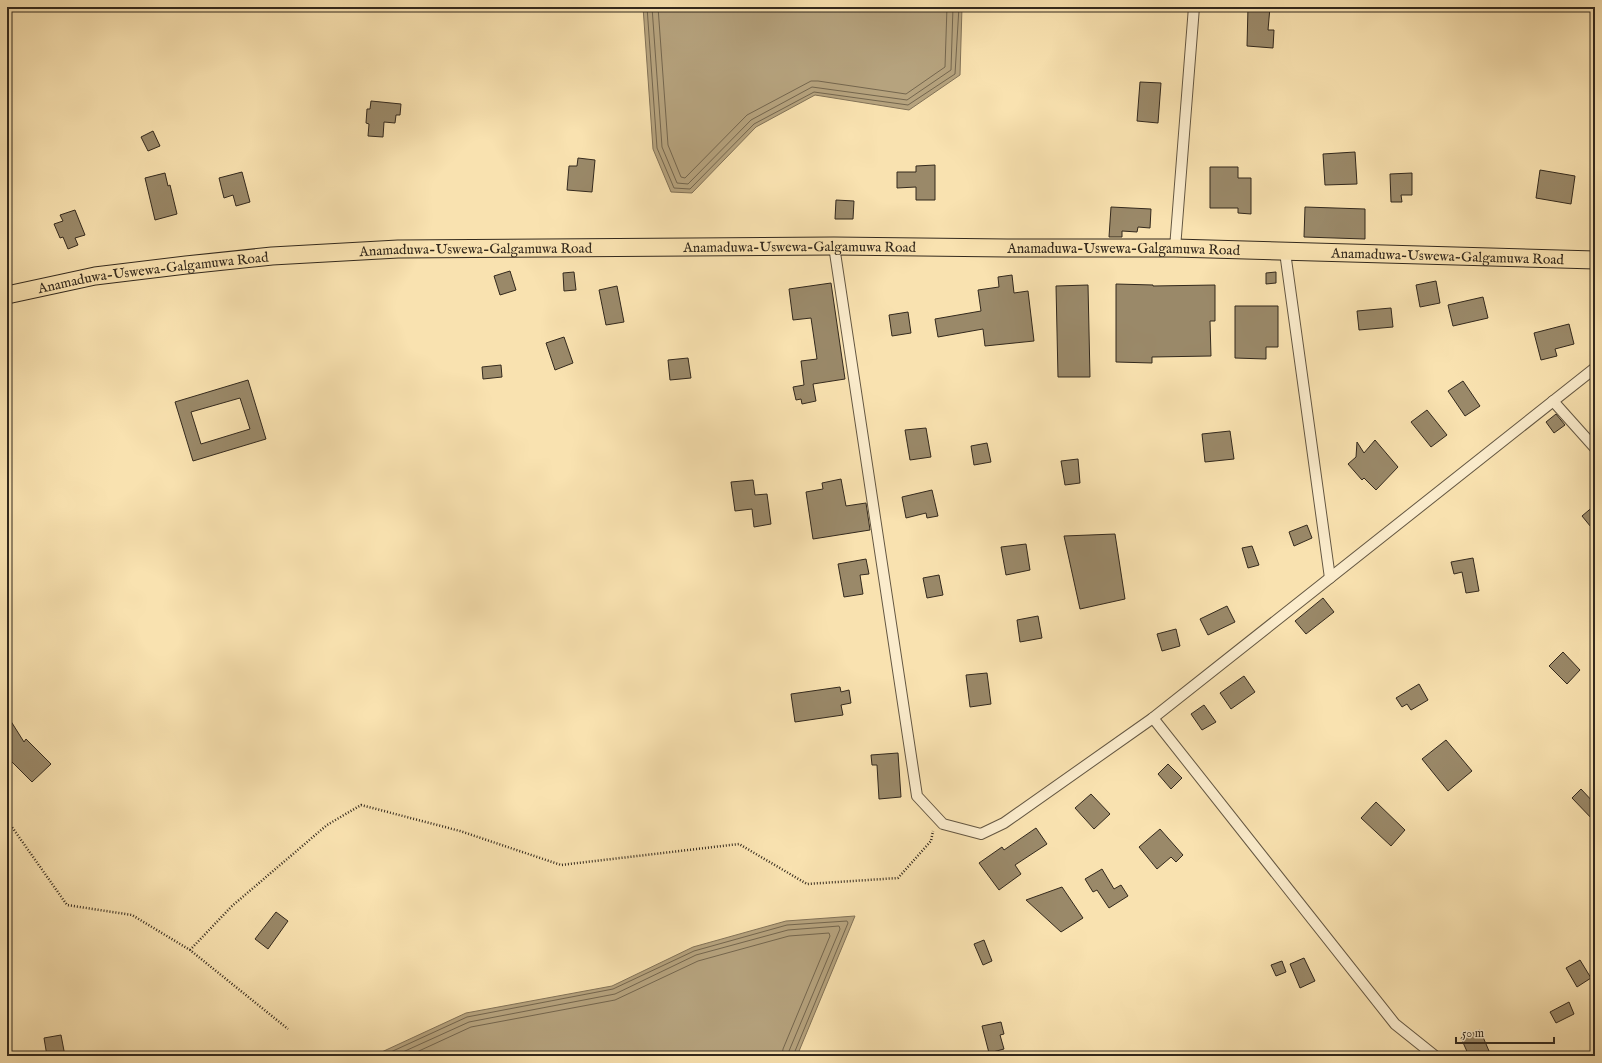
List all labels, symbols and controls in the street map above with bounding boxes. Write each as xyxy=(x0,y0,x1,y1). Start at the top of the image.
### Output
street label: Anamaduwa-Uswewa-Galgamuwa Road xyxy=(682,238,917,257)
street label: Anamaduwa-Uswewa-Galgamuwa Road xyxy=(358,240,593,261)
street label: Anamaduwa-Uswewa-Galgamuwa Road xyxy=(1006,240,1241,260)
street label: Anamaduwa-Uswewa-Galgamuwa Road xyxy=(1330,244,1565,269)
street label: Anamaduwa-Uswewa-Galgamuwa Road xyxy=(35,248,270,298)
scale bar xyxy=(1456,1019,1554,1045)
text: 50 m xyxy=(1462,1026,1484,1041)

